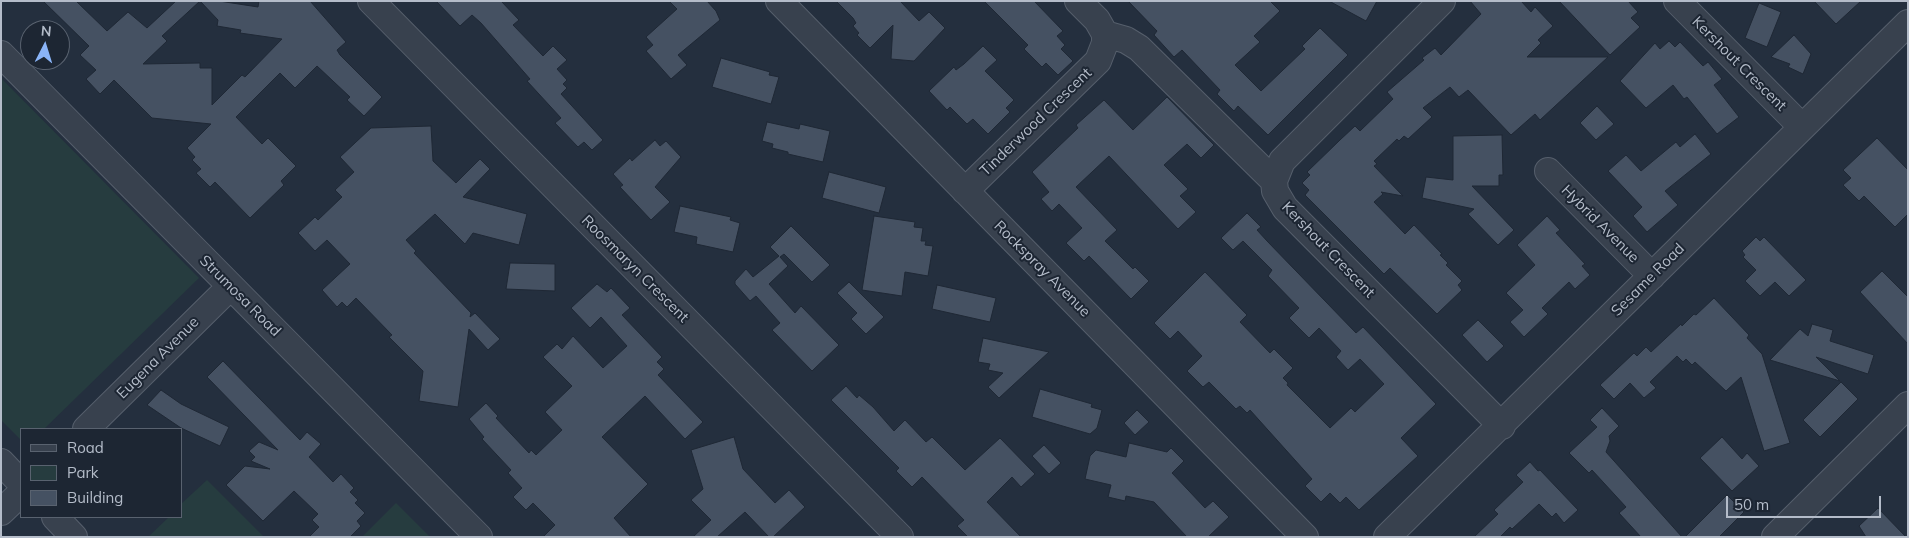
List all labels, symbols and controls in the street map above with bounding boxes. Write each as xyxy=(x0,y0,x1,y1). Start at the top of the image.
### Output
street label: Kershout Crescent xyxy=(1688,13,1790,115)
north arrow xyxy=(20,20,70,70)
text: N xyxy=(40,22,52,40)
street label: Tinderwood Crescent xyxy=(976,64,1096,180)
street label: Hybrid Avenue xyxy=(1557,181,1643,267)
street label: Kershout Crescent xyxy=(1278,198,1378,302)
street label: Roosmaryn Crescent xyxy=(578,212,692,326)
street label: Rockspray Avenue xyxy=(990,217,1094,321)
street label: Sesame Road xyxy=(1608,240,1688,320)
street label: Strumosa Road xyxy=(196,252,284,340)
street label: Eugena Avenue xyxy=(113,313,203,403)
legend xyxy=(20,428,182,518)
text: Road xyxy=(67,438,104,457)
text: Park xyxy=(67,463,99,482)
scale bar xyxy=(1729,486,1884,518)
text: Building xyxy=(67,488,123,507)
text: 50 m xyxy=(1734,495,1769,514)

